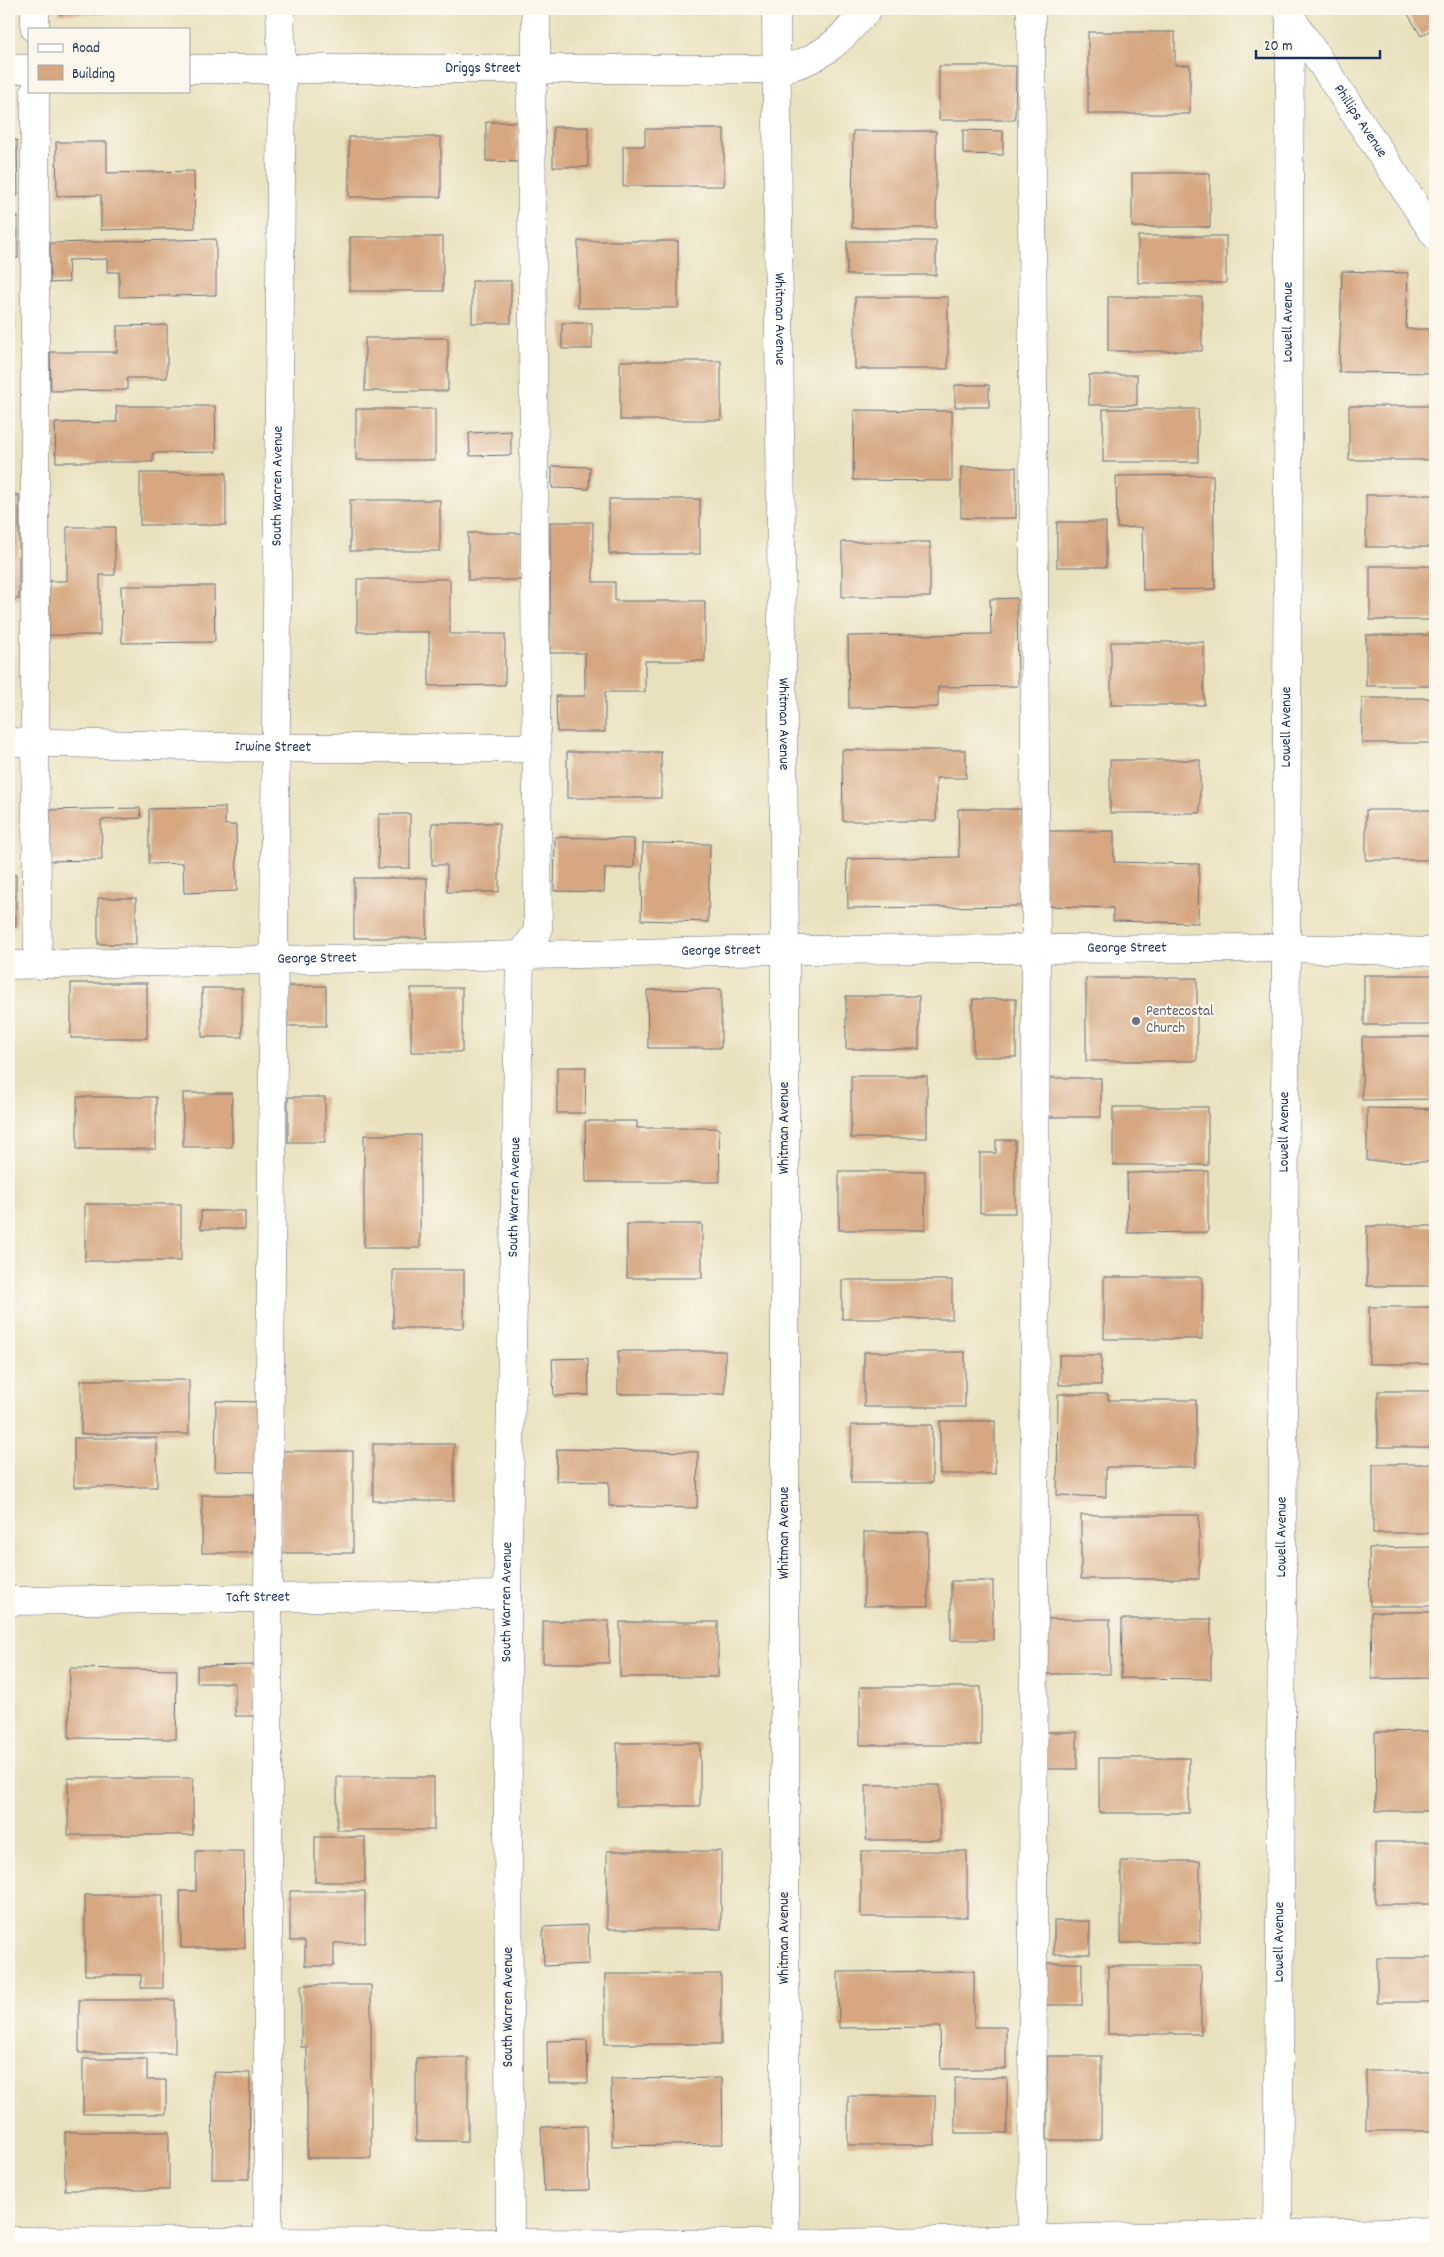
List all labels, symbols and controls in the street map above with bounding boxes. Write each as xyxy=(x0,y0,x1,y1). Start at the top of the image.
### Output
legend xyxy=(28,28,190,92)
scale bar xyxy=(1256,28,1380,60)
text: 20 m xyxy=(1264,36,1292,58)
text: Road xyxy=(72,38,100,60)
street label: Driggs Street xyxy=(445,58,521,80)
text: Building xyxy=(72,64,115,86)
street label: Phillips Avenue xyxy=(1327,80,1392,163)
street label: Whitman Avenue xyxy=(768,273,790,366)
street label: Lowell Avenue xyxy=(1278,281,1300,362)
street label: South Warren Avenue xyxy=(267,425,290,546)
street label: Whitman Avenue xyxy=(771,678,794,771)
street label: Lowell Avenue xyxy=(1276,686,1298,767)
street label: Irwine Street xyxy=(235,736,311,759)
street label: George Street xyxy=(1087,937,1167,960)
street label: George Street xyxy=(681,939,761,963)
street label: George Street xyxy=(277,947,357,971)
place label: Pentecostal Church xyxy=(1146,1001,1214,1040)
marker: Pentecostal Church xyxy=(1130,1015,1142,1027)
street label: Whitman Avenue xyxy=(774,1081,796,1174)
street label: Lowell Avenue xyxy=(1274,1091,1296,1172)
street label: South Warren Avenue xyxy=(503,1136,527,1258)
street label: Whitman Avenue xyxy=(774,1486,796,1579)
street label: Lowell Avenue xyxy=(1271,1496,1294,1577)
street label: South Warren Avenue xyxy=(496,1541,519,1662)
street label: Taft Street xyxy=(226,1587,290,1609)
street label: Whitman Avenue xyxy=(774,1891,796,1984)
street label: Lowell Avenue xyxy=(1269,1901,1291,1982)
street label: South Warren Avenue xyxy=(498,1946,520,2067)

